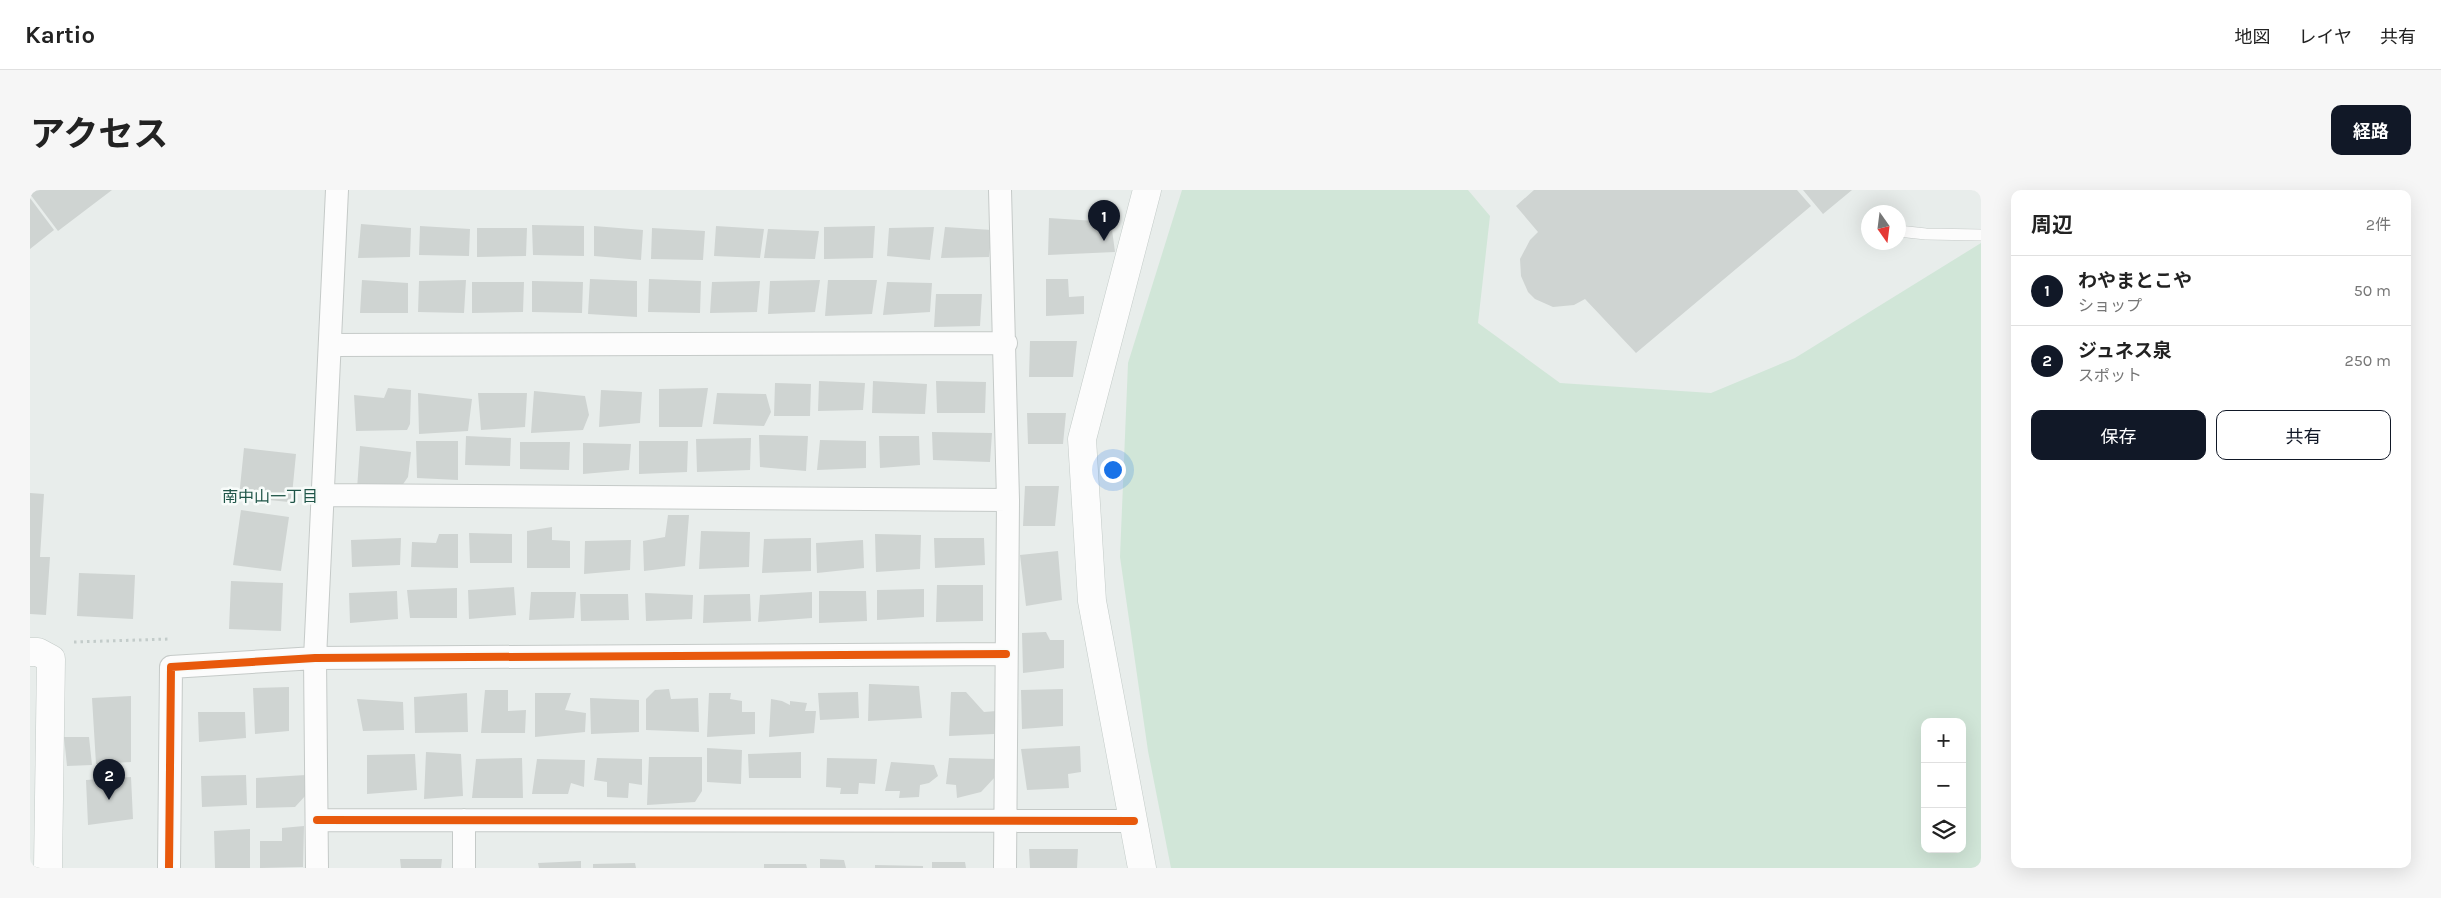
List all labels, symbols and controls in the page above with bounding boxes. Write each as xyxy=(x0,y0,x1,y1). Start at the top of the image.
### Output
text: Kartio xyxy=(25,21,95,49)
text: 地図 xyxy=(2235,26,2271,48)
text: レイヤ xyxy=(2299,26,2352,48)
text: 共有 xyxy=(2380,26,2416,48)
button: 経路 xyxy=(2331,105,2411,155)
text: アクセス xyxy=(30,114,168,155)
pin: 1 xyxy=(1088,200,1120,241)
north arrow xyxy=(1861,205,1906,250)
text: 周辺 xyxy=(2031,213,2073,237)
text: 2件 xyxy=(2366,215,2391,234)
text: わやまとこや xyxy=(2078,270,2192,292)
text: 1 xyxy=(2044,281,2050,300)
text: 50 m xyxy=(2354,281,2391,300)
text: ショップ xyxy=(2078,296,2142,315)
text: ジュネス泉 xyxy=(2078,340,2172,362)
text: 2 xyxy=(2042,351,2052,370)
text: 250 m xyxy=(2344,351,2391,370)
text: スポット xyxy=(2078,366,2142,385)
button: 保存 xyxy=(2031,410,2206,460)
button: 共有 xyxy=(2216,410,2391,460)
your location xyxy=(1100,457,1126,483)
district label: 南中山一丁目 xyxy=(222,487,318,506)
map controls xyxy=(1921,718,1966,853)
button: + xyxy=(1921,718,1966,763)
pin: 2 xyxy=(93,759,125,800)
button: − xyxy=(1921,763,1966,808)
button: layers xyxy=(1921,808,1966,853)

